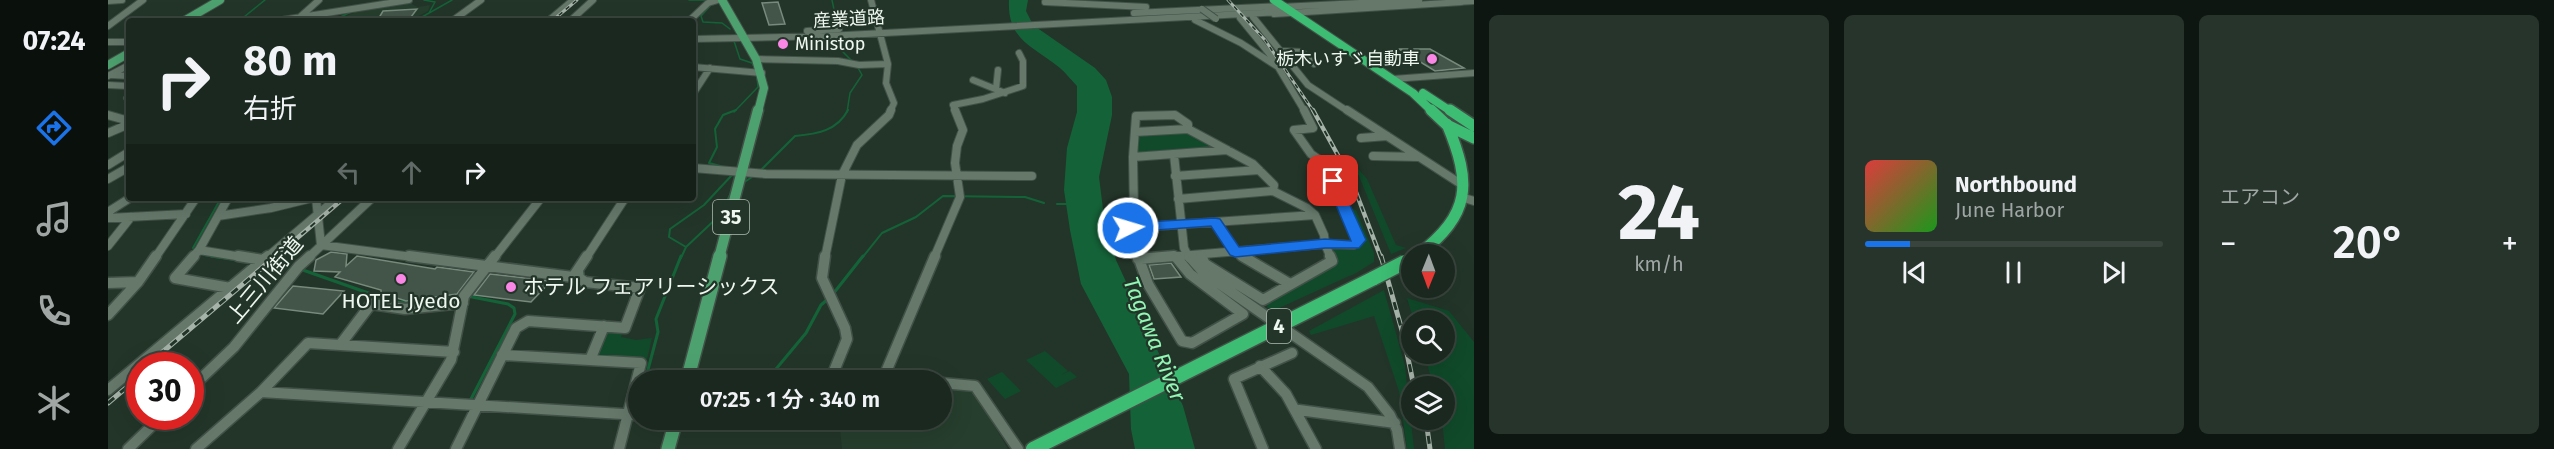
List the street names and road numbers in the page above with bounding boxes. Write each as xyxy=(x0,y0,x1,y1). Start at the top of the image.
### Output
street label: 産業道路 xyxy=(812,6,886,32)
road number: 35 xyxy=(713,200,749,234)
street label: 上三川街道 xyxy=(221,231,309,329)
road number: 4 xyxy=(1267,309,1291,343)

